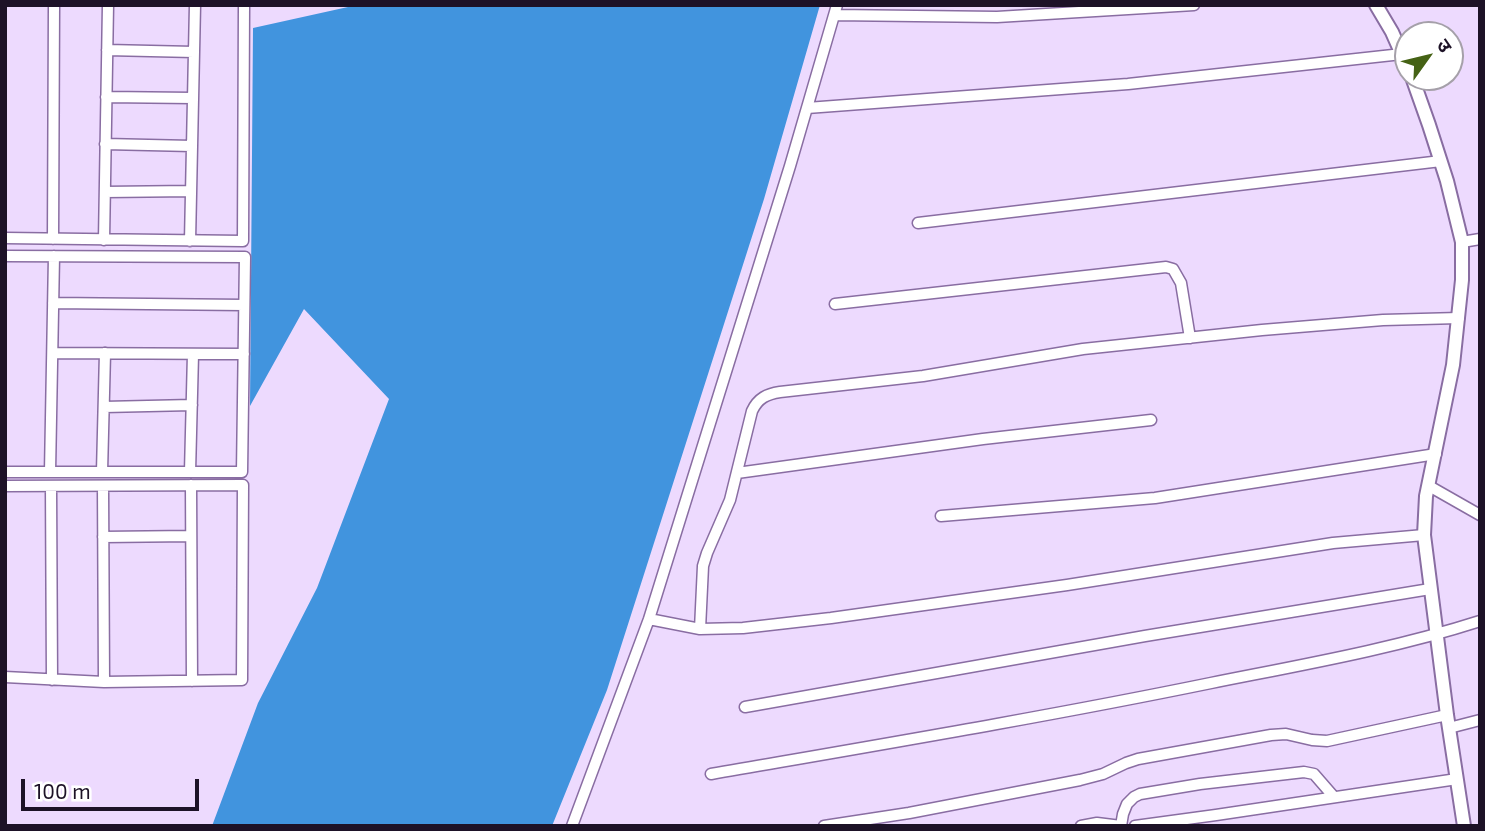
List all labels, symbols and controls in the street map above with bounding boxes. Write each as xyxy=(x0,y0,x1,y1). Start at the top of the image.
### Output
north arrow xyxy=(1394,21,1464,91)
text: उ xyxy=(1433,34,1458,56)
scale bar xyxy=(24,764,203,808)
text: 100 m xyxy=(34,778,91,803)

